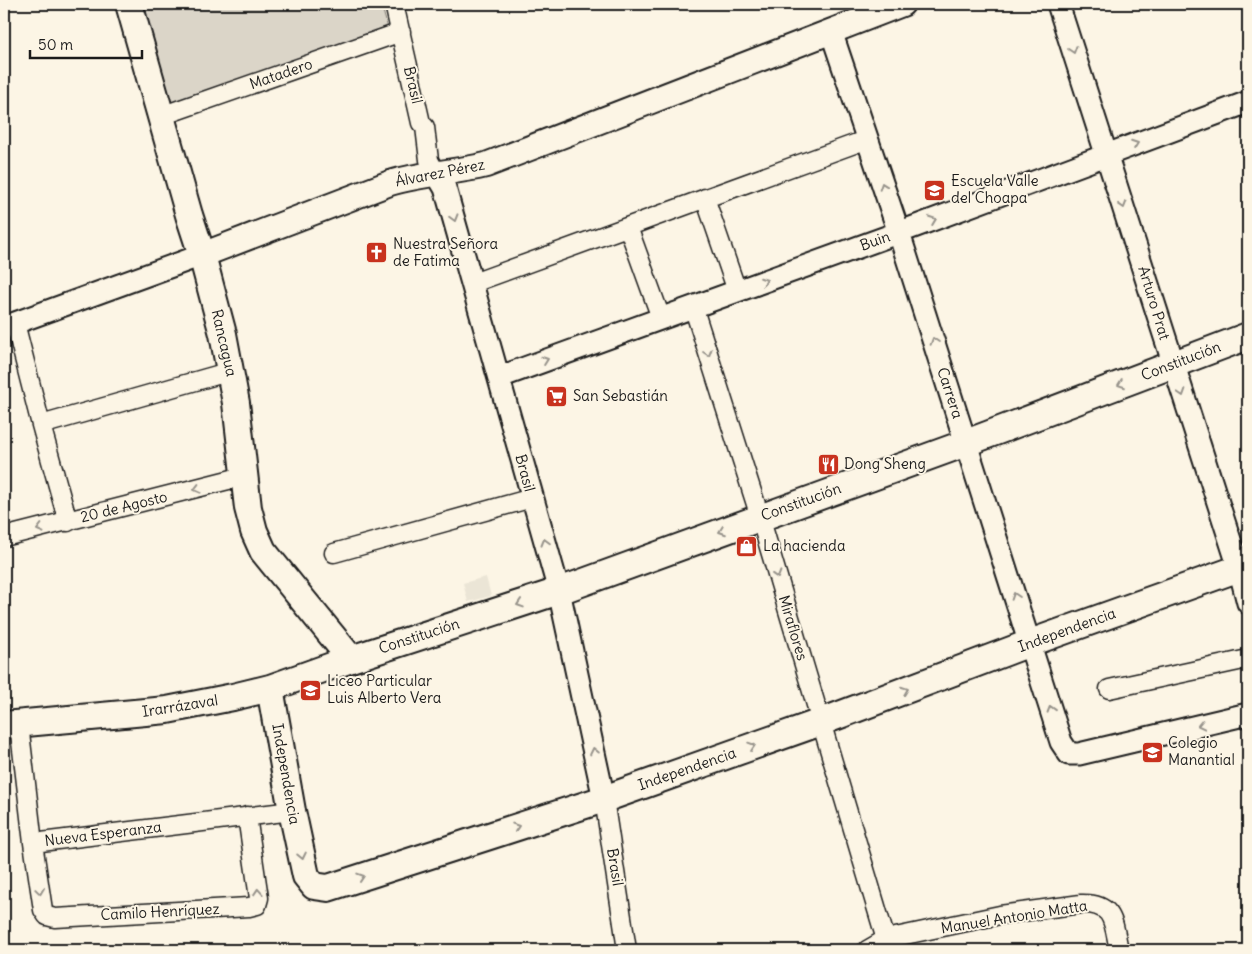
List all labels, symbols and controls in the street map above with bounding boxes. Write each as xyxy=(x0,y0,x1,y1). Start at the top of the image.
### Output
scale bar xyxy=(30,28,142,60)
text: 50 m xyxy=(38,35,73,54)
one-way arrow xyxy=(1067,45,1077,54)
street label: Matadero xyxy=(247,54,315,93)
street label: Brasil xyxy=(400,64,427,105)
one-way arrow xyxy=(1130,140,1138,150)
street label: Álvarez Pérez xyxy=(394,155,486,190)
place label: Escuela Valle del Choapa xyxy=(951,171,1039,207)
school or university icon: Escuela Valle del Choapa xyxy=(923,178,947,202)
one-way arrow xyxy=(879,183,889,191)
one-way arrow xyxy=(1117,200,1127,208)
one-way arrow xyxy=(448,213,458,222)
one-way arrow xyxy=(928,216,937,226)
street label: Buin xyxy=(857,226,893,255)
place label: Nuestra Señora de Fatima xyxy=(393,234,498,270)
church icon: Nuestra Señora de Fatima xyxy=(365,241,389,265)
street label: Arturo Prat xyxy=(1134,264,1175,342)
one-way arrow xyxy=(759,277,768,287)
street label: Rancagua xyxy=(208,307,242,379)
street label: Constitución xyxy=(1138,337,1224,384)
one-way arrow xyxy=(929,338,939,346)
one-way arrow xyxy=(702,348,712,356)
one-way arrow xyxy=(541,356,549,366)
street label: Carrera xyxy=(933,365,968,421)
one-way arrow xyxy=(1117,378,1126,388)
supermarket icon: San Sebastián xyxy=(545,384,569,408)
place label: San Sebastián xyxy=(573,386,668,405)
one-way arrow xyxy=(1177,388,1187,397)
street label: Brasil xyxy=(511,452,540,494)
restaurant icon: Dong Sheng xyxy=(816,452,840,476)
place label: Dong Sheng xyxy=(844,454,926,473)
street label: Constitución xyxy=(758,478,844,525)
one-way arrow xyxy=(194,483,202,493)
street label: 20 de Agosto xyxy=(78,487,169,526)
one-way arrow xyxy=(35,523,44,534)
one-way arrow xyxy=(718,525,727,535)
shop icon: La hacienda xyxy=(735,534,759,558)
place label: La hacienda xyxy=(763,536,846,555)
one-way arrow xyxy=(540,538,550,546)
one-way arrow xyxy=(771,570,782,579)
street label: Miraflores xyxy=(775,593,812,663)
one-way arrow xyxy=(1011,593,1021,601)
one-way arrow xyxy=(516,598,524,608)
street label: Independencia xyxy=(1015,603,1119,656)
street label: Constitución xyxy=(376,613,462,658)
place label: Liceo Particular Luis Alberto Vera xyxy=(327,671,442,707)
school or university icon: Liceo Particular Luis Alberto Vera xyxy=(299,678,323,702)
one-way arrow xyxy=(900,686,908,696)
street label: Irarrázaval xyxy=(141,690,219,721)
one-way arrow xyxy=(1046,706,1056,714)
one-way arrow xyxy=(1196,719,1205,730)
street label: Independencia xyxy=(268,722,305,826)
place label: Colegio Manantial xyxy=(1168,733,1235,769)
school or university icon: Colegio Manantial xyxy=(1140,740,1164,764)
one-way arrow xyxy=(747,742,756,752)
street label: Independencia xyxy=(635,743,739,794)
one-way arrow xyxy=(589,747,600,755)
street label: Nueva Esperanza xyxy=(43,817,163,850)
one-way arrow xyxy=(511,823,519,833)
street label: Brasil xyxy=(603,847,628,887)
one-way arrow xyxy=(296,851,306,860)
one-way arrow xyxy=(356,873,365,883)
one-way arrow xyxy=(252,887,263,895)
one-way arrow xyxy=(34,888,45,896)
street label: Manuel Antonio Matta xyxy=(939,895,1089,937)
street label: Camilo Henríquez xyxy=(100,899,220,924)

